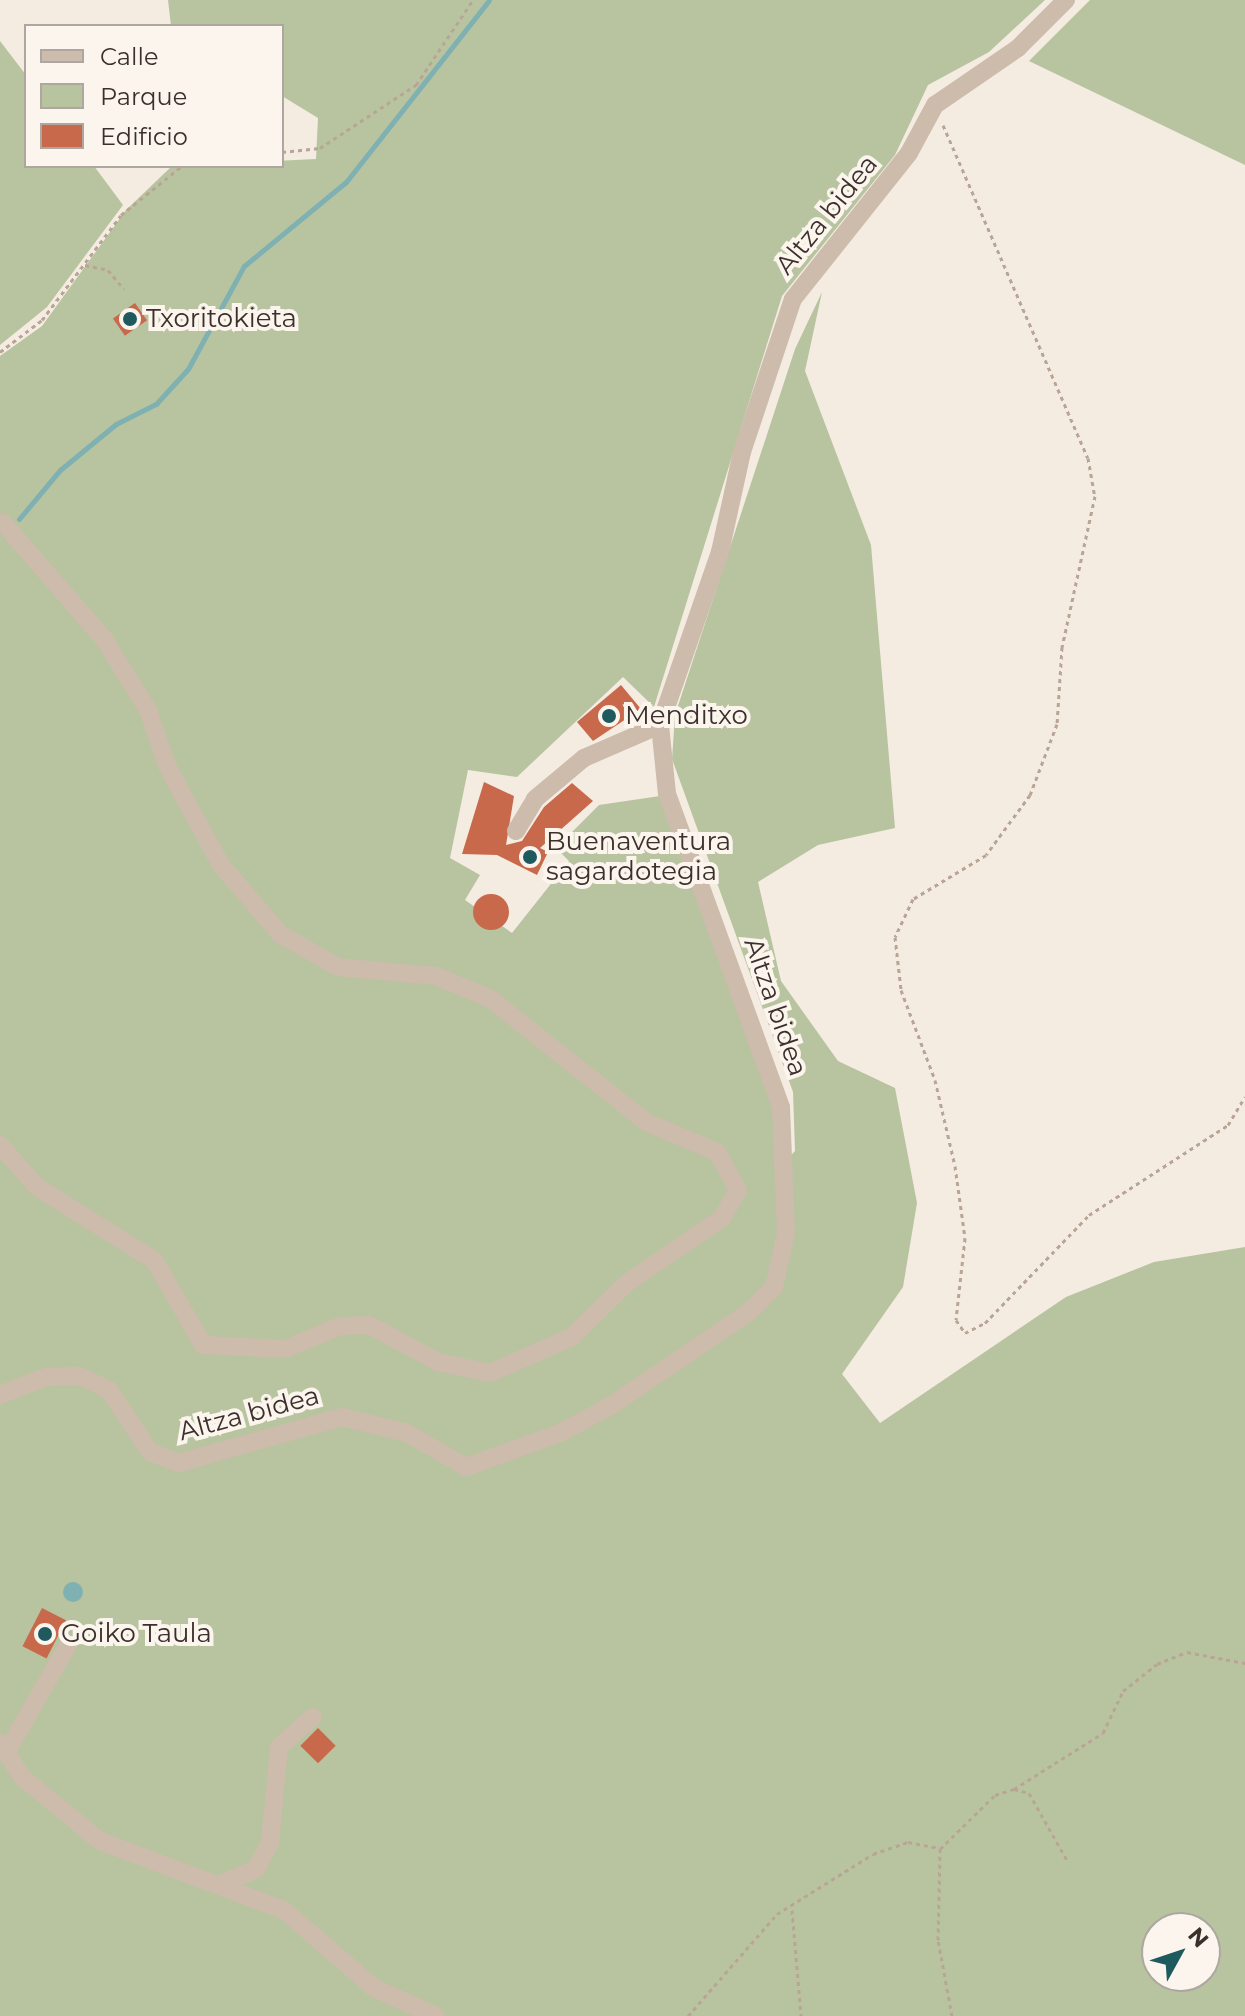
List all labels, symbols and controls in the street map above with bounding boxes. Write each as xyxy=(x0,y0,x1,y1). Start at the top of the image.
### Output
legend xyxy=(24,24,284,168)
text: Calle xyxy=(100,42,158,71)
text: Parque xyxy=(100,82,187,111)
text: Edificio xyxy=(100,122,188,151)
street label: Altza bidea xyxy=(769,149,885,281)
place label: Txoritokieta xyxy=(146,303,297,335)
marker: Txoritokieta xyxy=(121,310,139,328)
place label: Menditxo xyxy=(625,700,748,732)
marker: Menditxo xyxy=(600,707,618,725)
place label: Buenaventura sagardotegia xyxy=(546,826,731,888)
marker: Buenaventura sagardotegia xyxy=(521,848,539,866)
street label: Altza bidea xyxy=(737,934,813,1080)
street label: Altza bidea xyxy=(175,1380,323,1448)
place label: Goiko Taula xyxy=(61,1618,212,1650)
marker: Goiko Taula xyxy=(36,1625,54,1643)
north arrow xyxy=(1141,1912,1221,1992)
text: N xyxy=(1182,1922,1214,1953)

